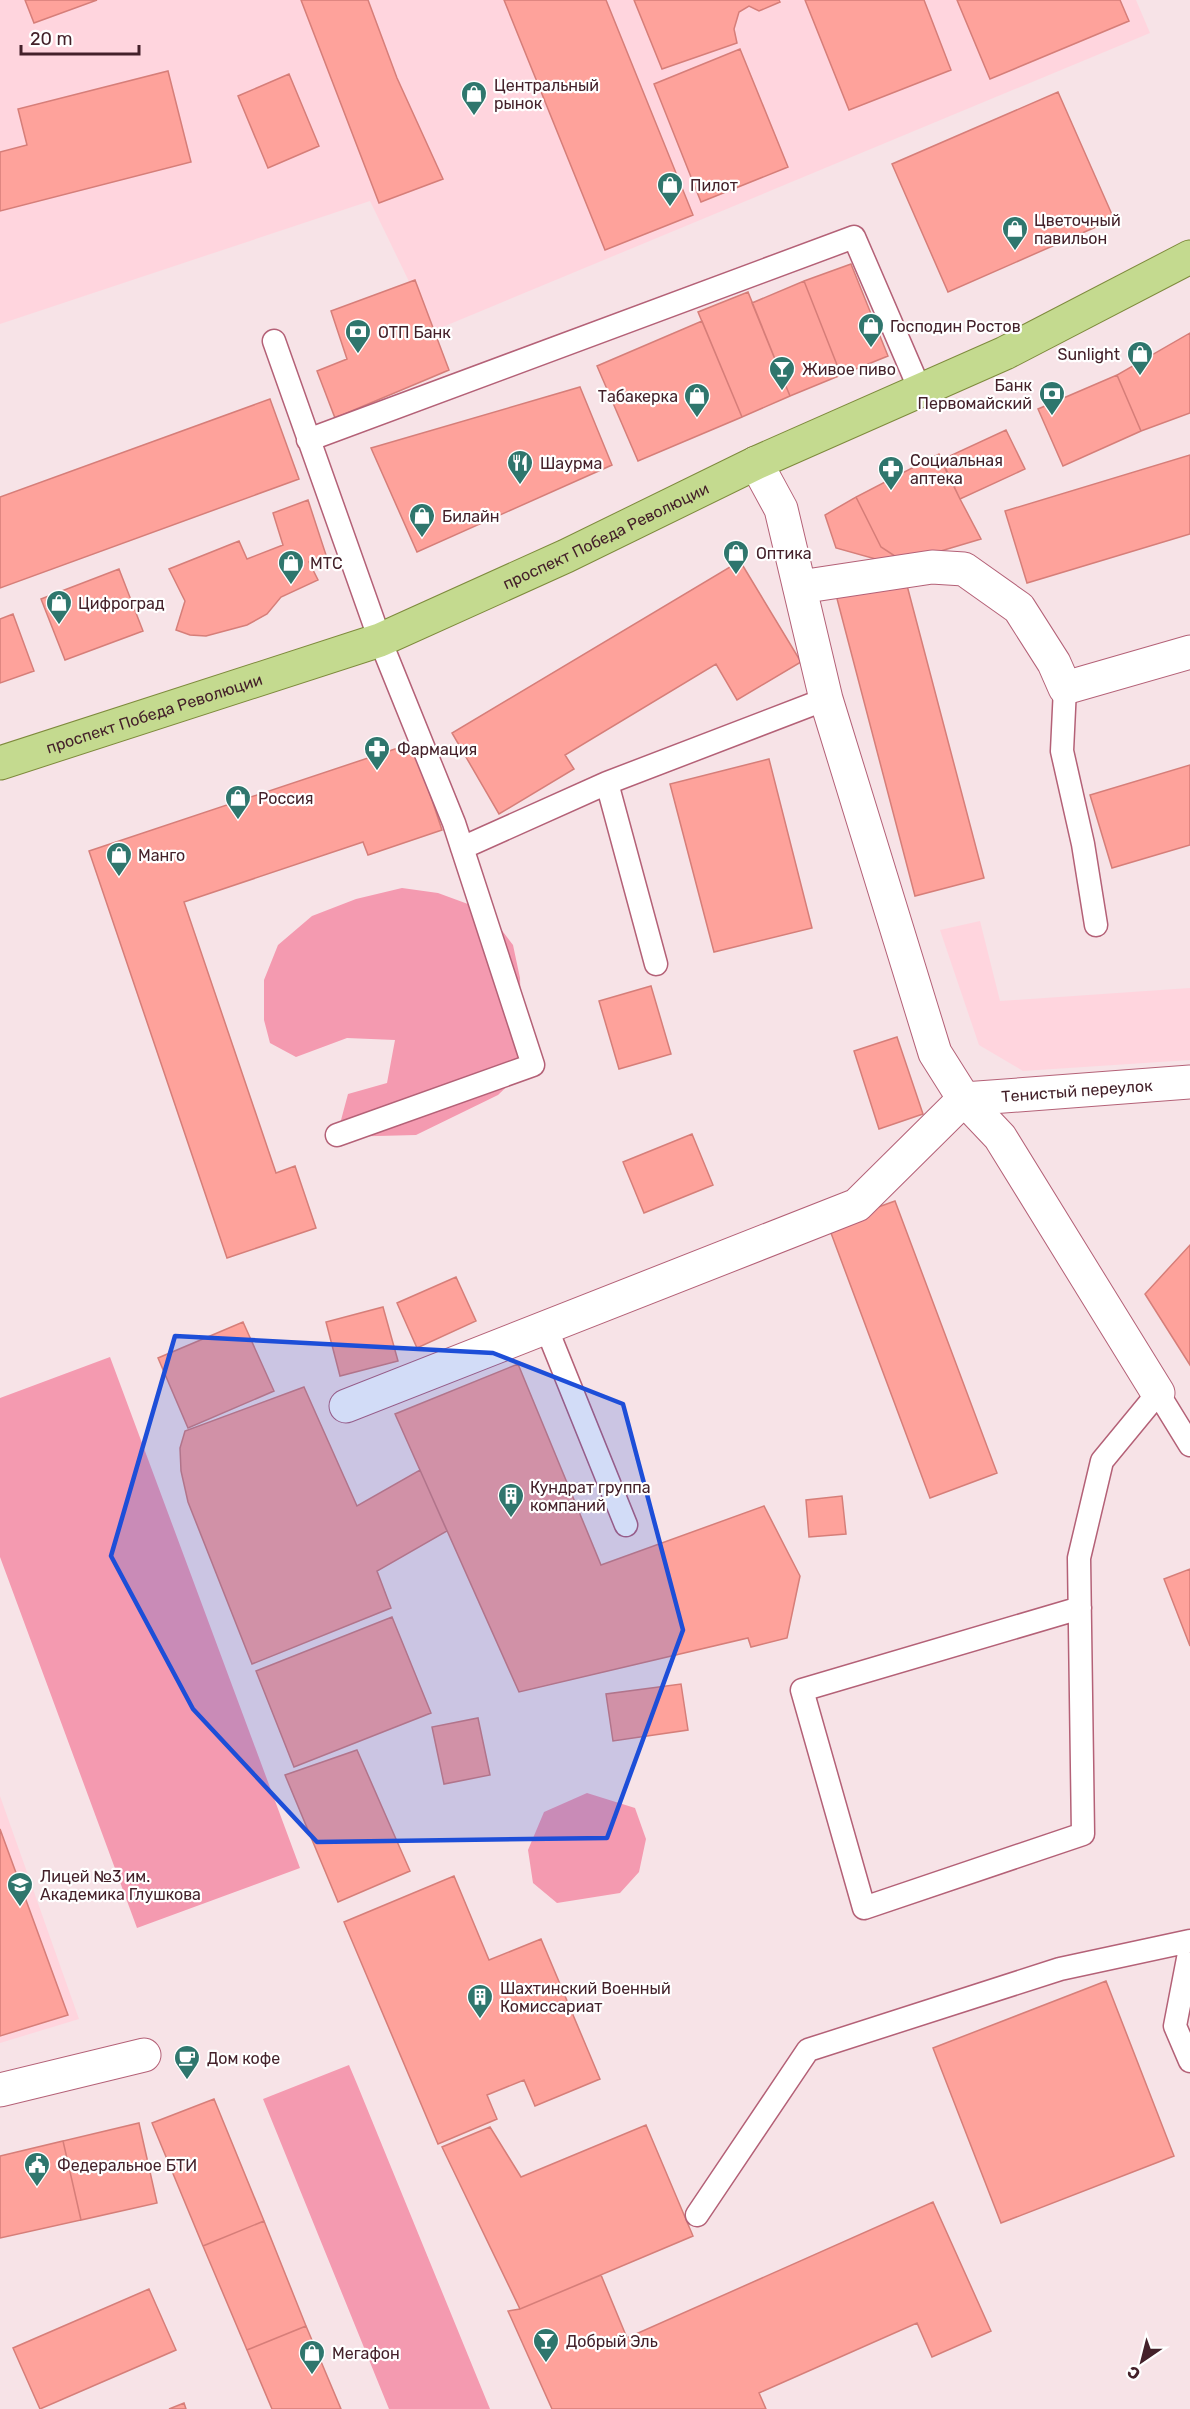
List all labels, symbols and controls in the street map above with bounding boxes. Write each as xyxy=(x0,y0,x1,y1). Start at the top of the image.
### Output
scale bar xyxy=(21,18,140,56)
text: 20 m xyxy=(30,28,72,50)
place label: Центральный рынок xyxy=(494,76,599,113)
shop icon: Центральный рынок xyxy=(459,79,489,117)
shop icon: Пилот xyxy=(655,170,685,208)
place label: Пилот xyxy=(690,176,738,195)
place label: Цветочный павильон xyxy=(1034,211,1121,248)
shop icon: Цветочный павильон xyxy=(1000,214,1030,252)
shop icon: Господин Ростов xyxy=(856,311,886,349)
bank icon: ОТП Банк xyxy=(343,317,373,355)
place label: Господин Ростов xyxy=(890,317,1021,336)
place label: ОТП Банк xyxy=(378,323,451,342)
shop icon: Sunlight xyxy=(1125,339,1155,377)
place label: Sunlight xyxy=(1058,345,1120,364)
bar icon: Живое пиво xyxy=(767,354,797,392)
place label: Живое пиво xyxy=(802,360,896,379)
place label: Банк Первомайский xyxy=(918,376,1032,413)
bank icon: Банк Первомайский xyxy=(1037,379,1067,417)
shop icon: Табакерка xyxy=(682,381,712,419)
place label: Табакерка xyxy=(598,387,678,406)
restaurant icon: Шаурма xyxy=(505,448,535,486)
place label: Социальная аптека xyxy=(910,451,1003,488)
place label: Шаурма xyxy=(540,454,602,473)
pharmacy icon: Социальная аптека xyxy=(876,454,906,492)
street label: проспект Победа Революции xyxy=(500,478,712,593)
shop icon: Билайн xyxy=(407,501,437,539)
place label: Билайн xyxy=(442,507,500,526)
shop icon: Оптика xyxy=(721,538,751,576)
place label: Оптика xyxy=(756,544,812,563)
shop icon: МТС xyxy=(276,548,306,586)
place label: МТС xyxy=(310,554,343,573)
shop icon: Цифроград xyxy=(44,588,74,626)
place label: Цифроград xyxy=(78,594,165,613)
street label: проспект Победа Революции xyxy=(44,669,265,757)
pharmacy icon: Фармация xyxy=(362,734,392,772)
place label: Фармация xyxy=(397,740,477,759)
shop icon: Россия xyxy=(223,783,253,821)
place label: Россия xyxy=(258,789,314,808)
shop icon: Манго xyxy=(104,840,134,878)
place label: Манго xyxy=(138,846,185,865)
street label: Тенистый переулок xyxy=(1001,1075,1154,1106)
place label: Кундрат группа компаний xyxy=(530,1478,651,1515)
building icon: Кундрат группа компаний xyxy=(496,1481,526,1519)
place label: Лицей №3 им. Академика Глушкова xyxy=(40,1867,201,1904)
school or university icon: Лицей №3 им. Академика Глушкова xyxy=(5,1870,35,1908)
place label: Шахтинский Военный Комиссариат xyxy=(500,1979,671,2016)
building icon: Шахтинский Военный Комиссариат xyxy=(465,1982,495,2020)
cafe icon: Дом кофе xyxy=(172,2043,202,2081)
place label: Дом кофе xyxy=(207,2049,280,2068)
public building icon: Федеральное БТИ xyxy=(22,2150,52,2188)
place label: Федеральное БТИ xyxy=(57,2156,197,2175)
bar icon: Добрый Эль xyxy=(531,2326,561,2364)
north arrow xyxy=(1112,2331,1172,2391)
place label: Добрый Эль xyxy=(566,2332,658,2351)
shop icon: Мегафон xyxy=(297,2338,327,2376)
place label: Мегафон xyxy=(332,2344,400,2363)
text: С xyxy=(1124,2362,1144,2384)

